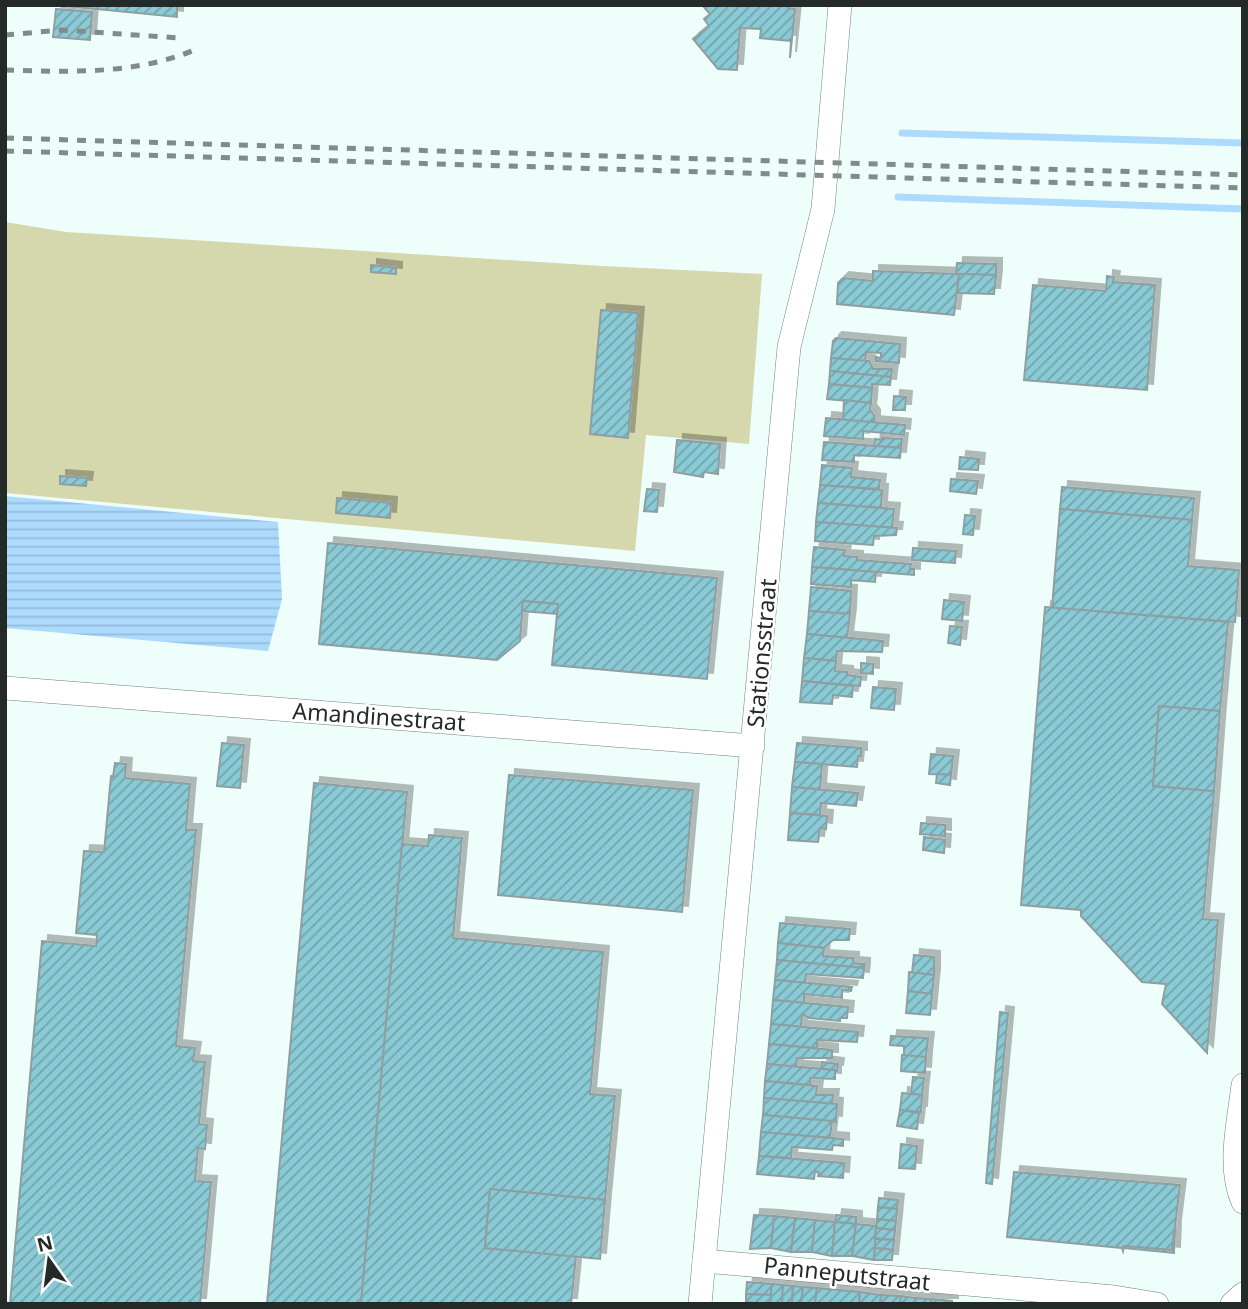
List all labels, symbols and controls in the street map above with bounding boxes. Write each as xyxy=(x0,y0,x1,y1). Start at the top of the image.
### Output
street label: Stationsstraat xyxy=(739,577,783,729)
street label: Amandinestraat xyxy=(292,694,467,738)
north arrow xyxy=(14,1225,84,1295)
text: N xyxy=(34,1229,56,1258)
street label: Panneputstraat xyxy=(762,1248,932,1298)

